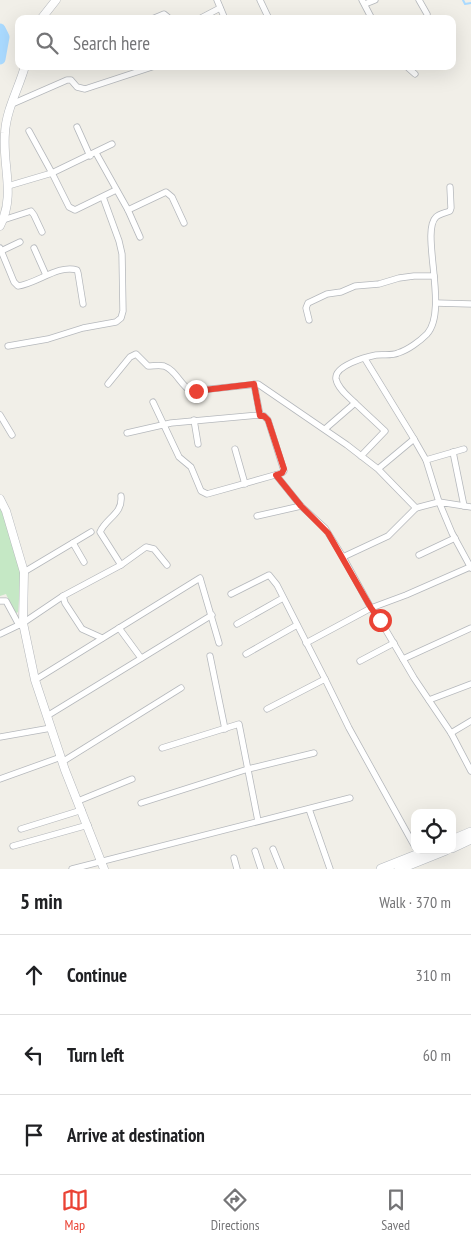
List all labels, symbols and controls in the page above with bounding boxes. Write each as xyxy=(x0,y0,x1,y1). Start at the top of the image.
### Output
search box xyxy=(15,15,456,70)
icon: search xyxy=(33,29,61,57)
text: Search here xyxy=(73,31,150,55)
route end xyxy=(185,380,208,403)
route start xyxy=(369,609,392,632)
map controls xyxy=(411,809,456,854)
button: locate xyxy=(411,809,456,854)
text: 5 min xyxy=(20,888,62,915)
text: Walk · 370 m xyxy=(379,892,451,912)
icon: ahead xyxy=(20,961,48,989)
text: Continue xyxy=(67,963,127,987)
text: 310 m xyxy=(416,965,451,985)
icon: left xyxy=(20,1041,48,1069)
text: Turn left xyxy=(67,1043,124,1067)
text: 60 m xyxy=(423,1045,451,1065)
icon: arrive xyxy=(20,1121,48,1149)
text: Arrive at destination xyxy=(67,1123,205,1147)
tab: Map xyxy=(61,1186,89,1234)
tab: Directions xyxy=(211,1186,259,1234)
tab: Saved xyxy=(381,1186,410,1234)

